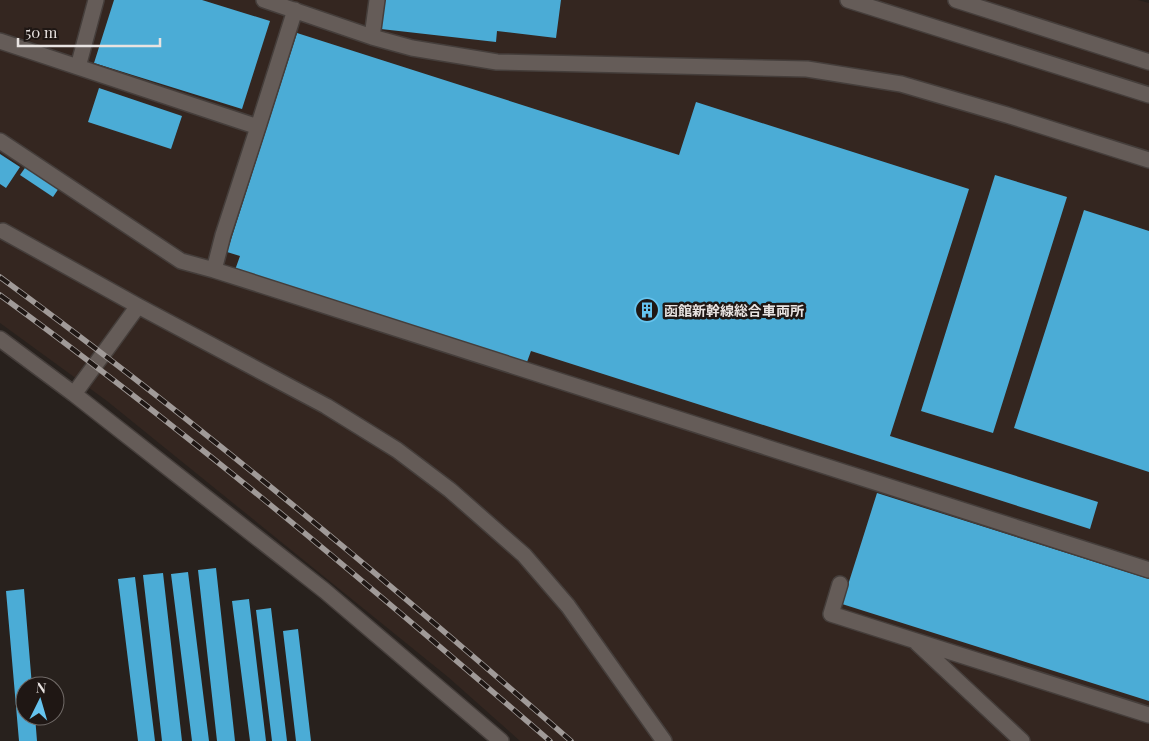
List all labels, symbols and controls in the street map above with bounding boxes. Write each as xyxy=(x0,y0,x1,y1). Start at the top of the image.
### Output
scale bar xyxy=(18,15,160,47)
text: 50 m xyxy=(25,22,58,42)
building icon: 函館新幹線総合車両所 xyxy=(634,297,660,323)
place label: 函館新幹線総合車両所 xyxy=(664,301,804,320)
north arrow xyxy=(15,676,65,726)
text: N xyxy=(35,678,47,697)

